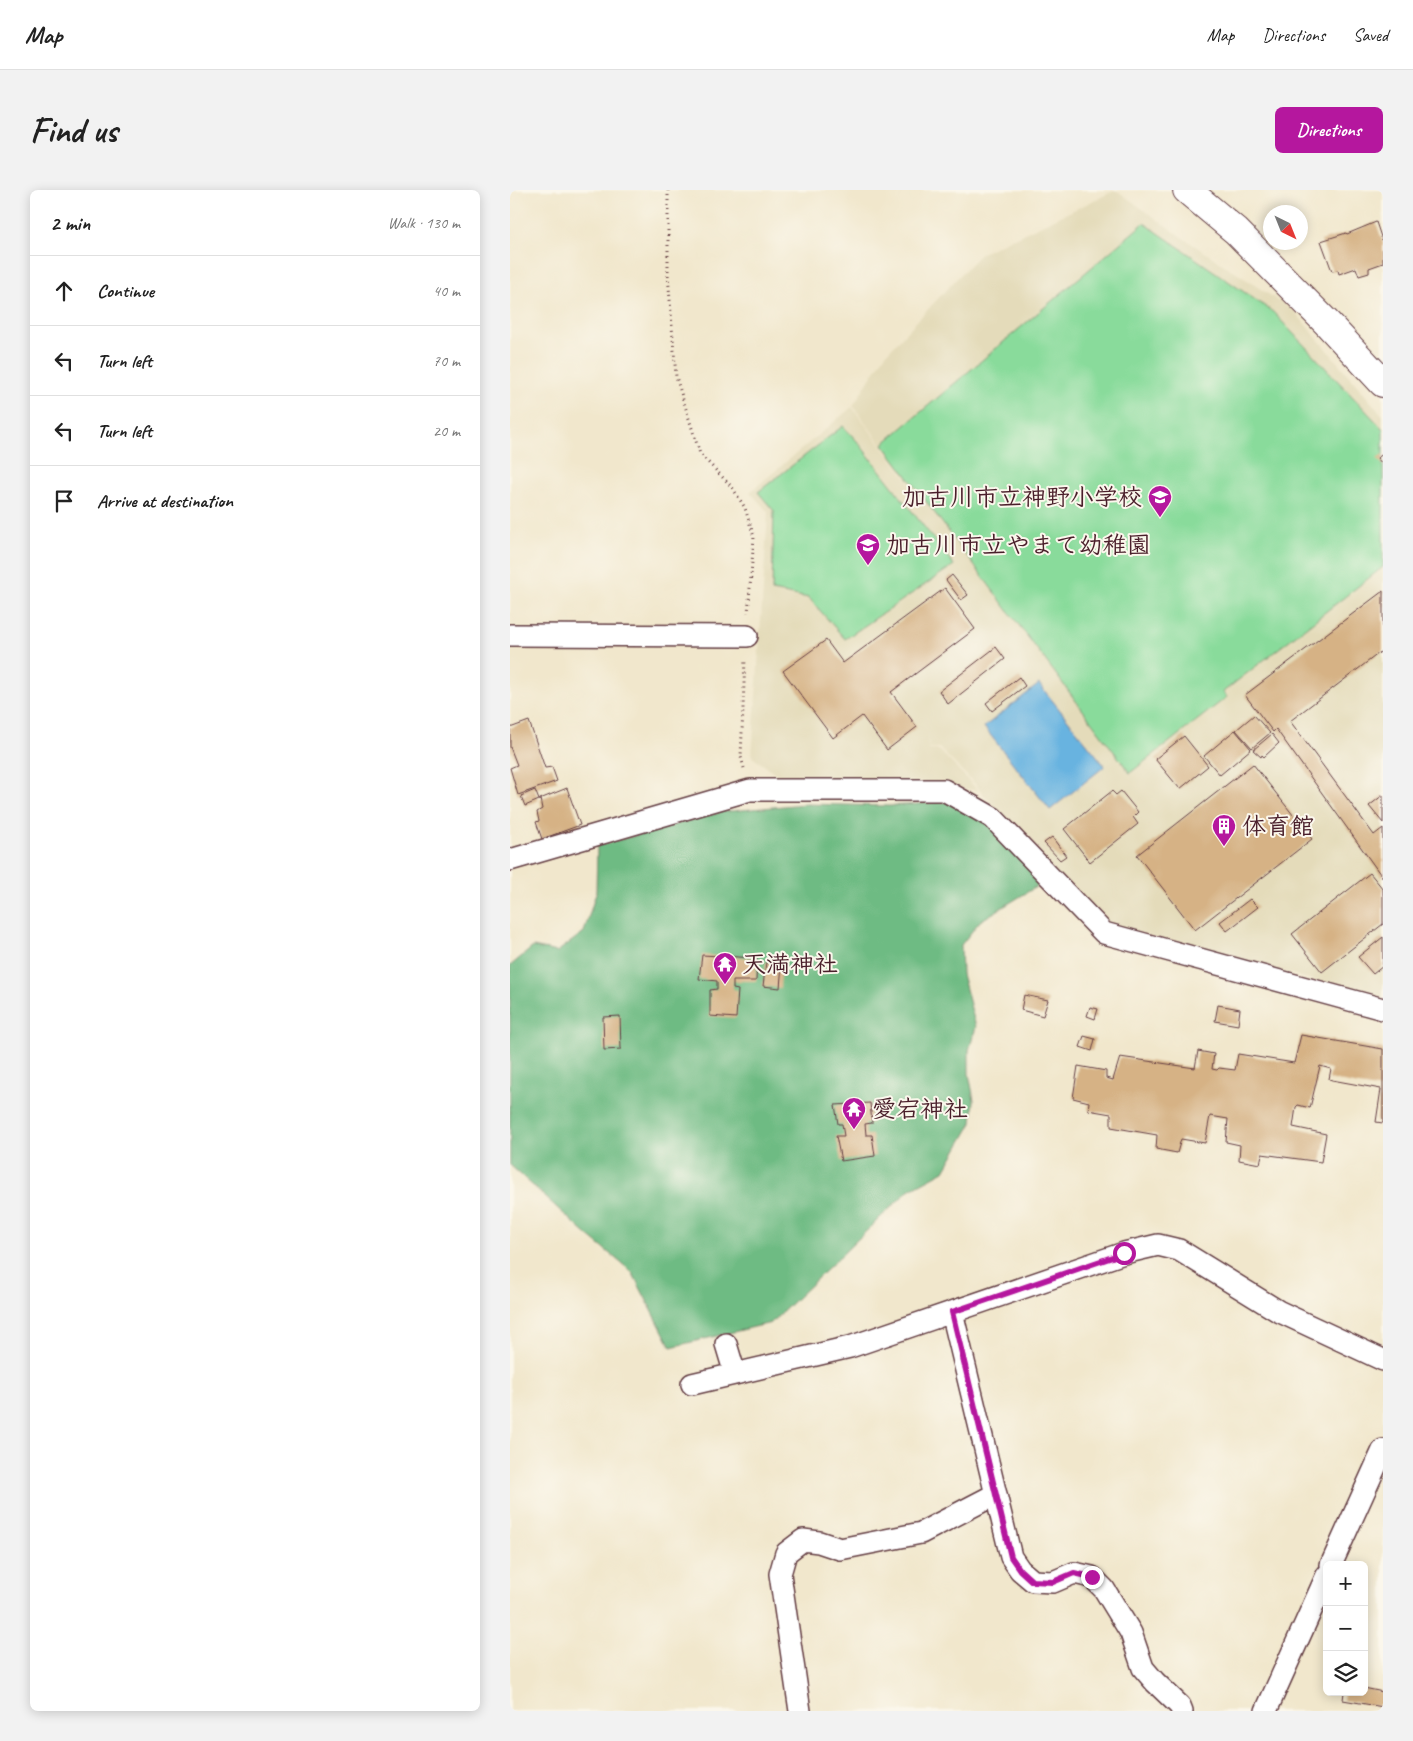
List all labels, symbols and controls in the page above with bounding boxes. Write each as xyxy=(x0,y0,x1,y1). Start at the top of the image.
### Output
text: Map xyxy=(25,20,62,50)
text: Map xyxy=(1207,24,1234,46)
text: Directions xyxy=(1262,24,1325,46)
text: Saved xyxy=(1353,24,1388,46)
button: Directions xyxy=(1275,107,1383,153)
text: Find us xyxy=(30,108,117,153)
north arrow xyxy=(1263,205,1308,250)
text: 2 min xyxy=(50,210,90,236)
text: Walk · 130 m xyxy=(388,213,460,233)
icon: ahead xyxy=(50,277,78,305)
text: Continue xyxy=(97,279,154,303)
text: 40 m xyxy=(433,281,460,301)
icon: left xyxy=(50,347,78,375)
text: Turn left xyxy=(97,349,152,373)
text: 70 m xyxy=(433,351,460,371)
icon: left xyxy=(50,417,78,445)
text: Turn left xyxy=(97,419,152,443)
text: 20 m xyxy=(433,421,460,441)
place label: 加古川市立神野小学校 xyxy=(902,482,1142,512)
school or university icon: 加古川市立神野小学校 xyxy=(1147,484,1173,518)
icon: arrive xyxy=(50,487,78,515)
text: Arrive at destination xyxy=(97,489,233,513)
place label: 加古川市立やまて幼稚園 xyxy=(886,530,1151,560)
school or university icon: 加古川市立やまて幼稚園 xyxy=(855,532,881,566)
place label: 体育館 xyxy=(1242,811,1314,841)
building icon: 体育館 xyxy=(1211,813,1237,847)
place label: 天満神社 xyxy=(742,949,838,979)
temple icon: 天満神社 xyxy=(712,951,738,985)
place label: 愛宕神社 xyxy=(872,1094,968,1124)
temple icon: 愛宕神社 xyxy=(841,1096,867,1130)
route start xyxy=(1113,1242,1136,1265)
map controls xyxy=(1323,1561,1368,1696)
button: + xyxy=(1323,1561,1368,1606)
route end xyxy=(1081,1566,1104,1589)
button: − xyxy=(1323,1606,1368,1651)
button: layers xyxy=(1323,1651,1368,1696)

